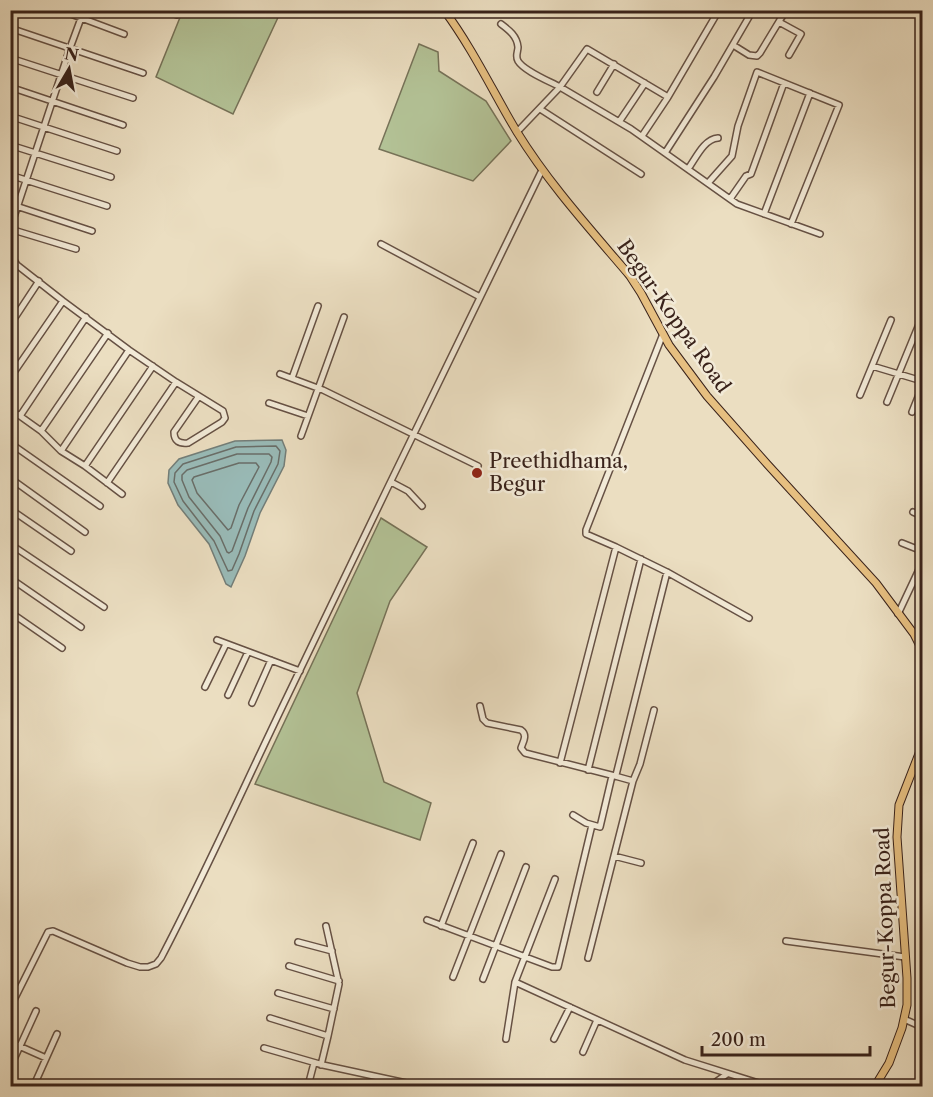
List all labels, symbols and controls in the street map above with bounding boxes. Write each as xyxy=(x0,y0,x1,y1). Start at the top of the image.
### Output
north arrow xyxy=(39,39,99,99)
text: N xyxy=(63,43,80,65)
street label: Begur-Koppa Road xyxy=(612,235,736,397)
place label: Preethidhama, Begur xyxy=(489,449,628,496)
marker: Preethidhama, Begur xyxy=(470,466,484,480)
street label: Begur-Koppa Road xyxy=(870,827,900,1009)
scale bar xyxy=(702,1019,870,1057)
text: 200 m xyxy=(711,1029,766,1051)

